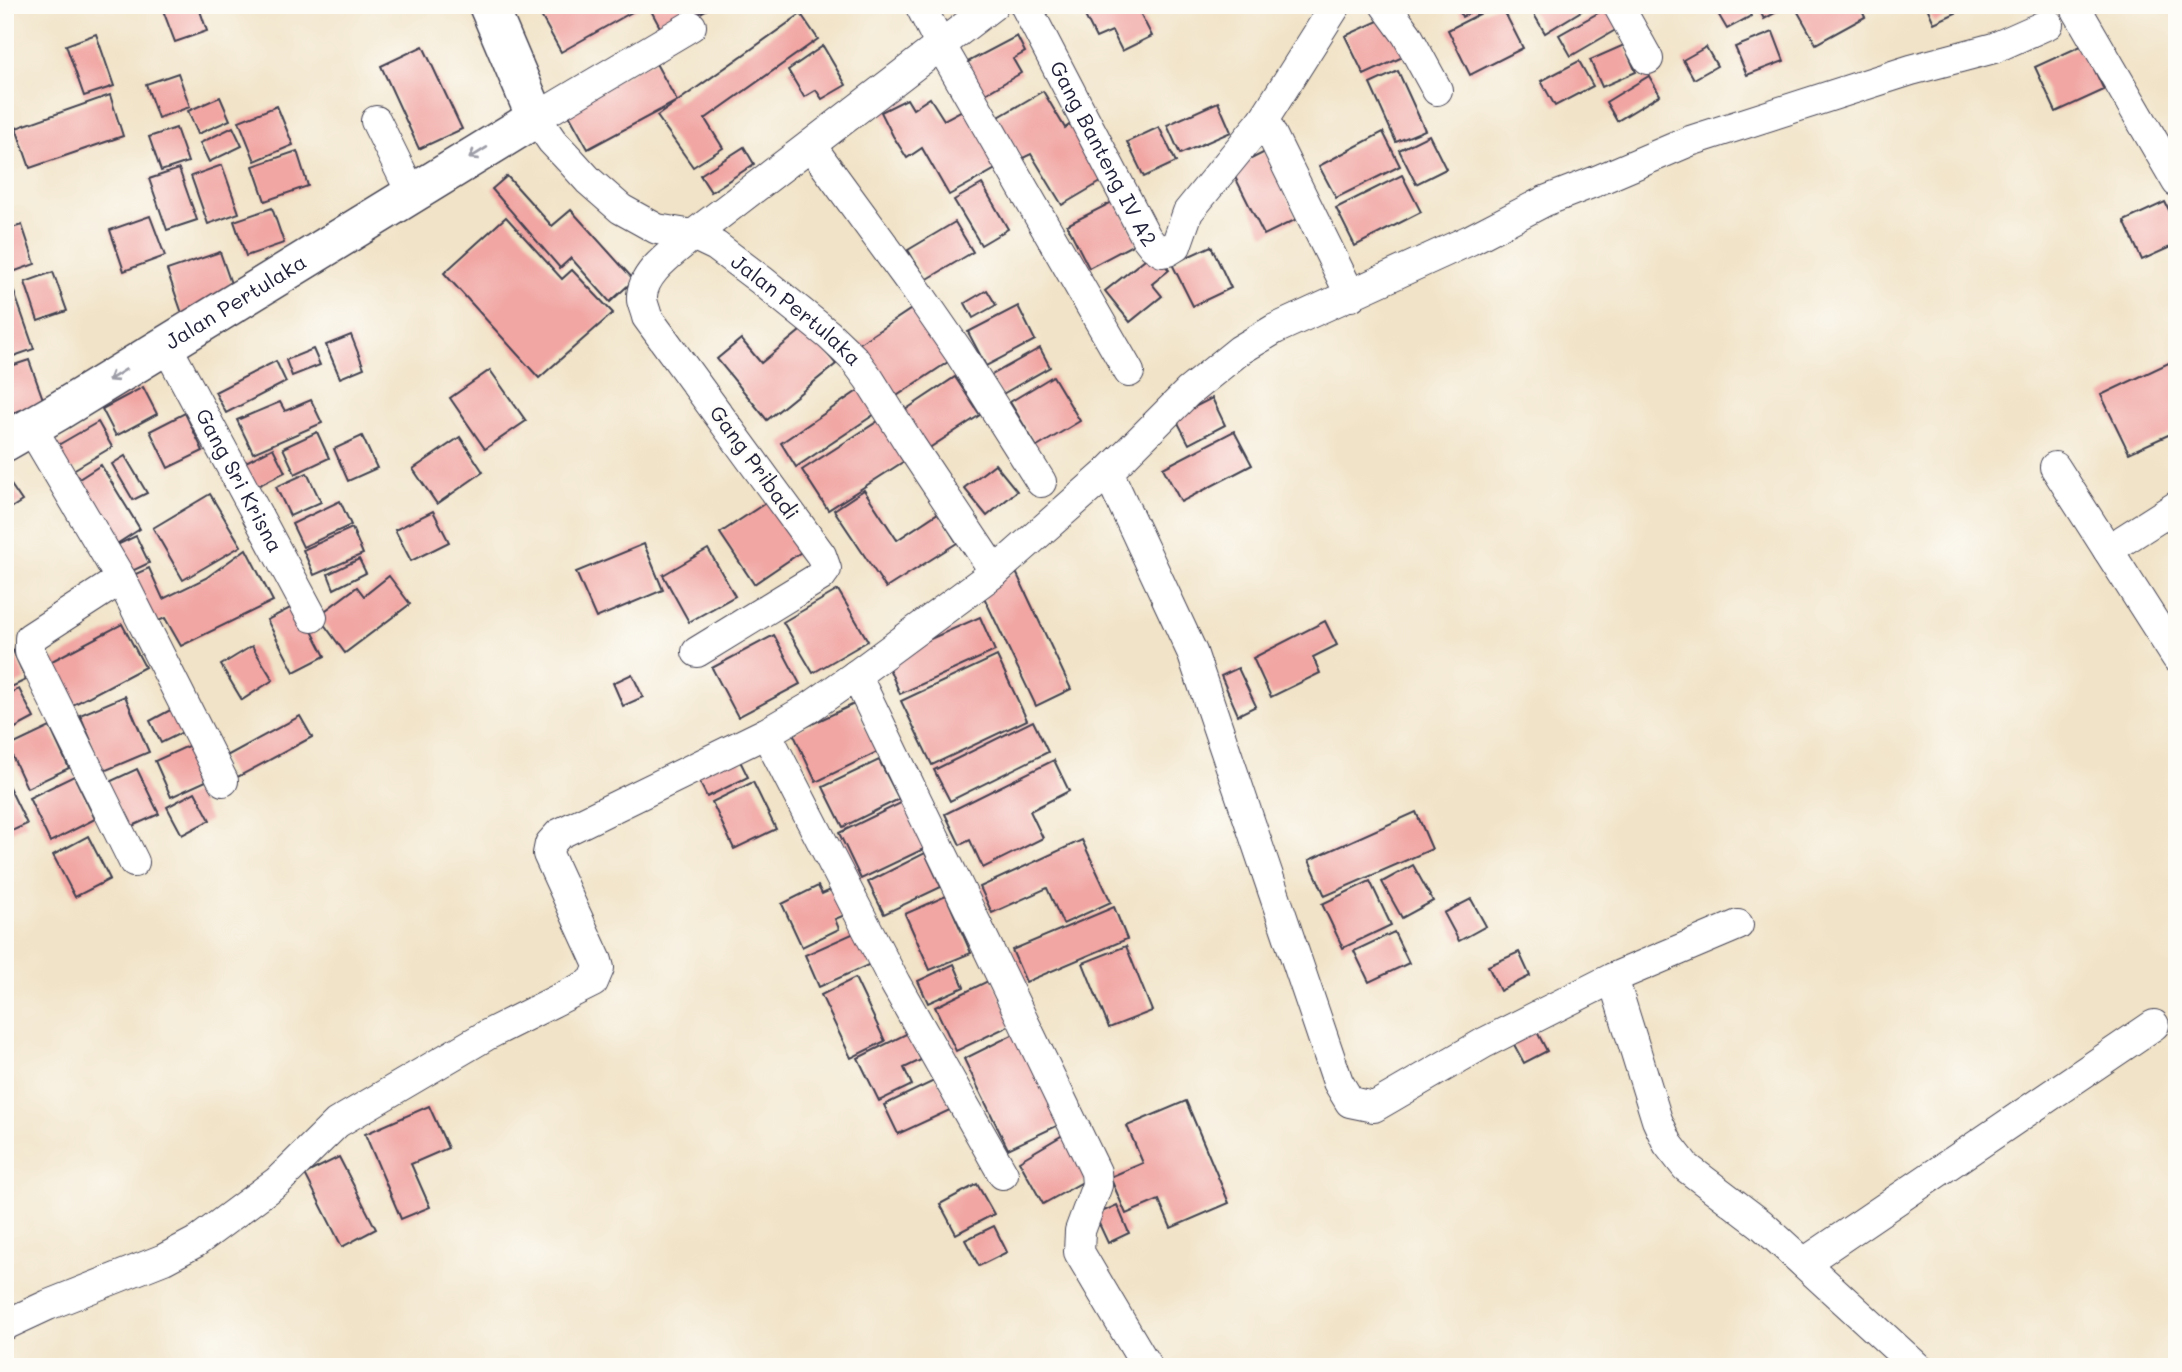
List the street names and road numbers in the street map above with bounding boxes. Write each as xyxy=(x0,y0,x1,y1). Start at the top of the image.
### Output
street label: Gang Banteng IV A2 xyxy=(1045,56,1163,252)
street label: Jalan Pertulaka xyxy=(159,247,311,355)
street label: Jalan Pertulaka xyxy=(726,247,868,371)
street label: Gang Pribadi xyxy=(705,399,806,525)
street label: Gang Sri Krisna xyxy=(191,403,290,557)

